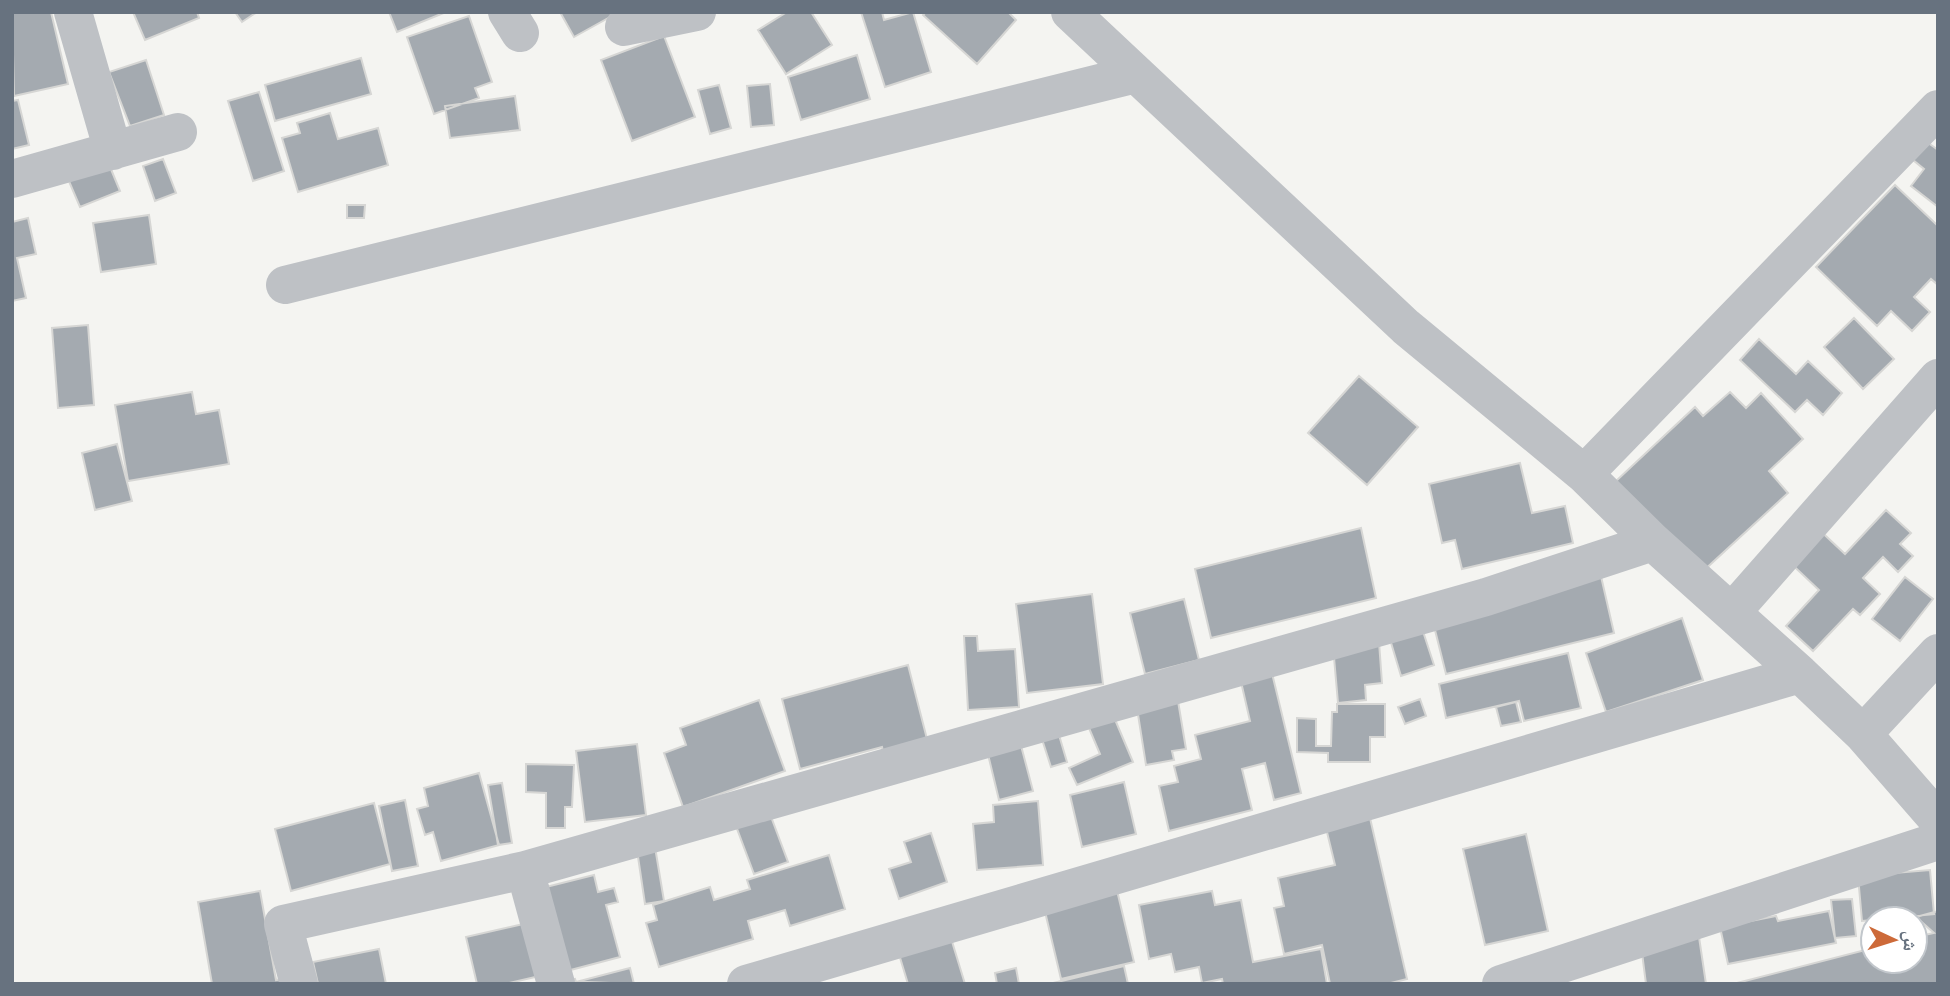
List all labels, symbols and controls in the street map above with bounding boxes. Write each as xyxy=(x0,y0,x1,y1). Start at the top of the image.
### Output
north arrow xyxy=(1859,905,1929,975)
text: ش xyxy=(1898,930,1922,952)

